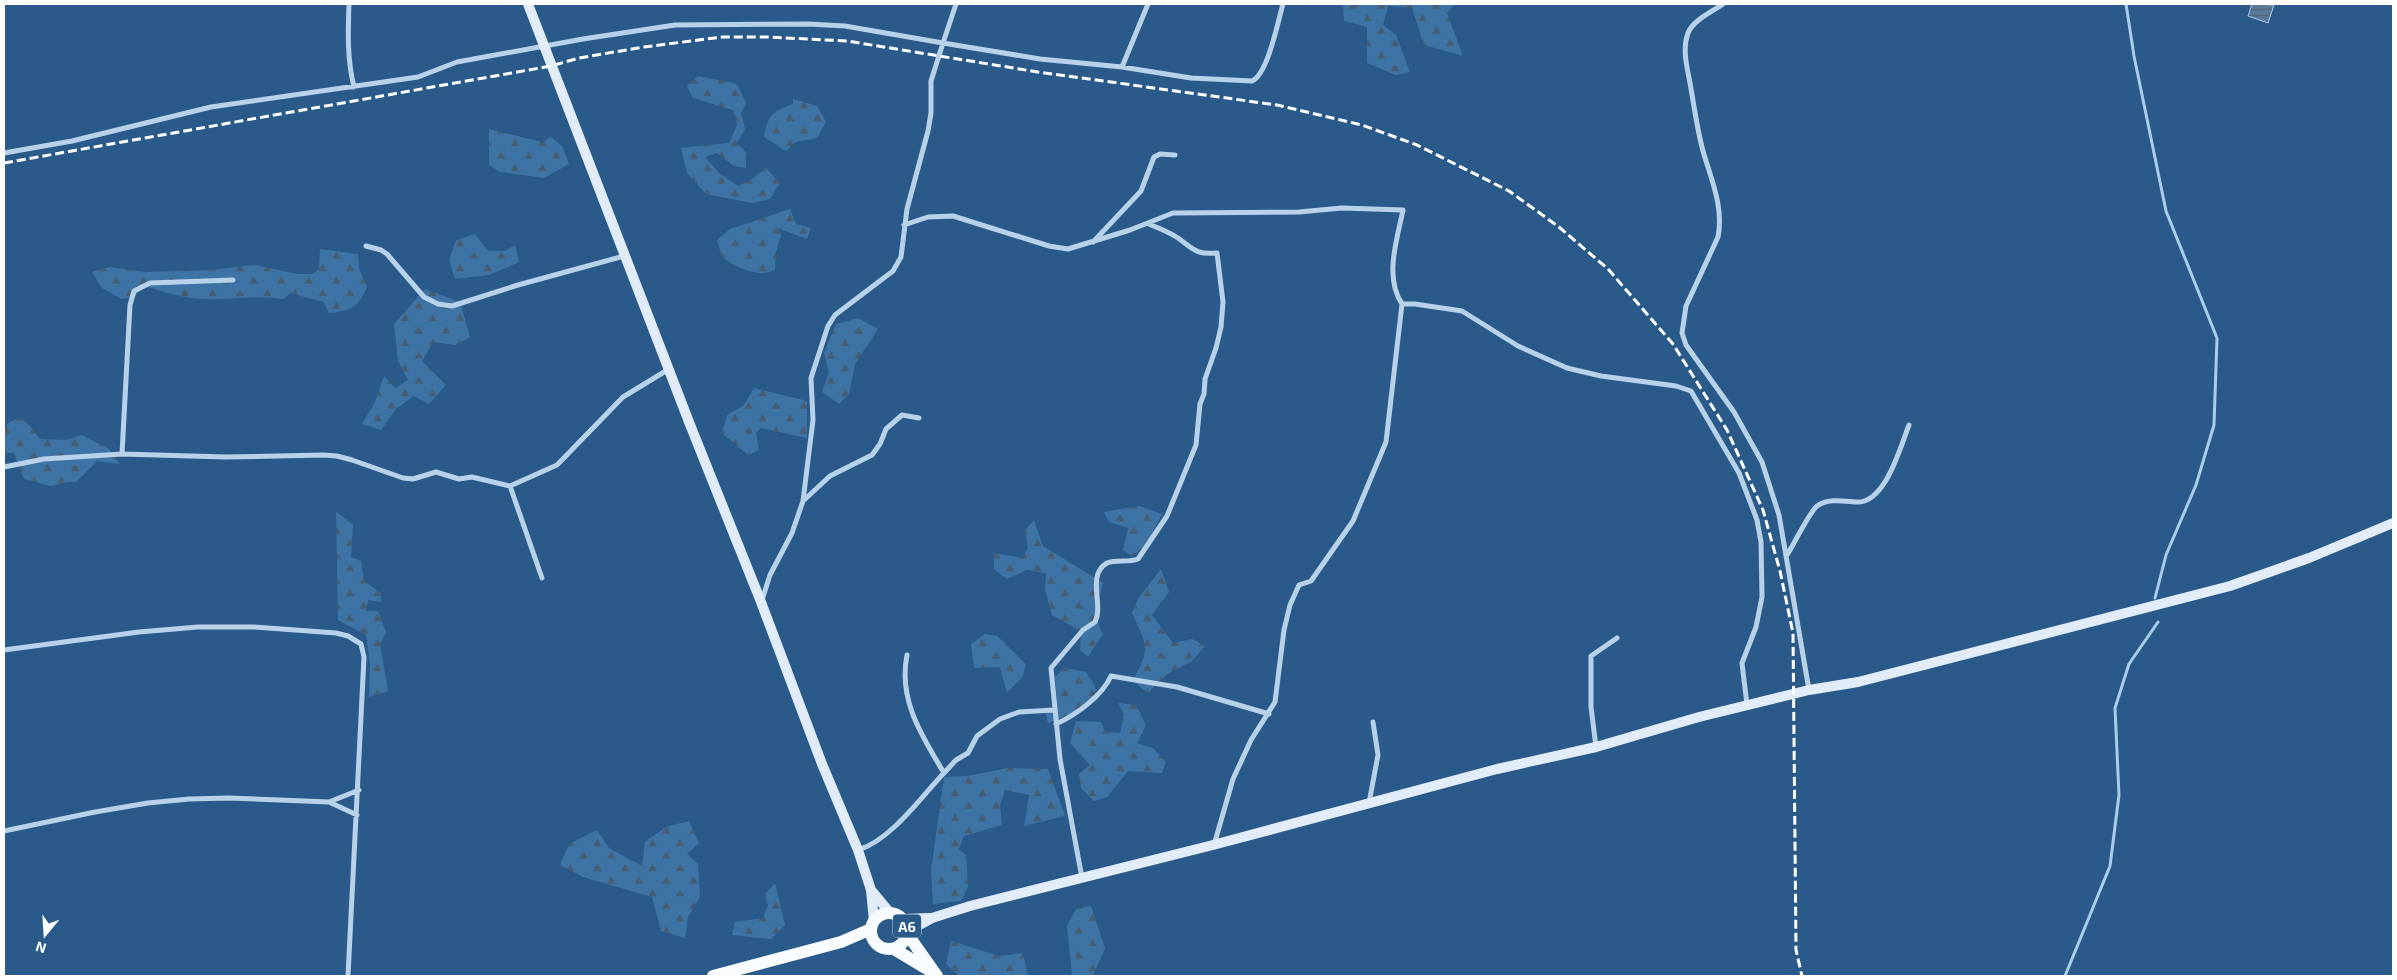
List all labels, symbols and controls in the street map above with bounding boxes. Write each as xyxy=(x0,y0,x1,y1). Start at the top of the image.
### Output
north arrow xyxy=(20,910,70,960)
road number: A6 xyxy=(893,914,921,938)
text: N xyxy=(33,938,48,957)

